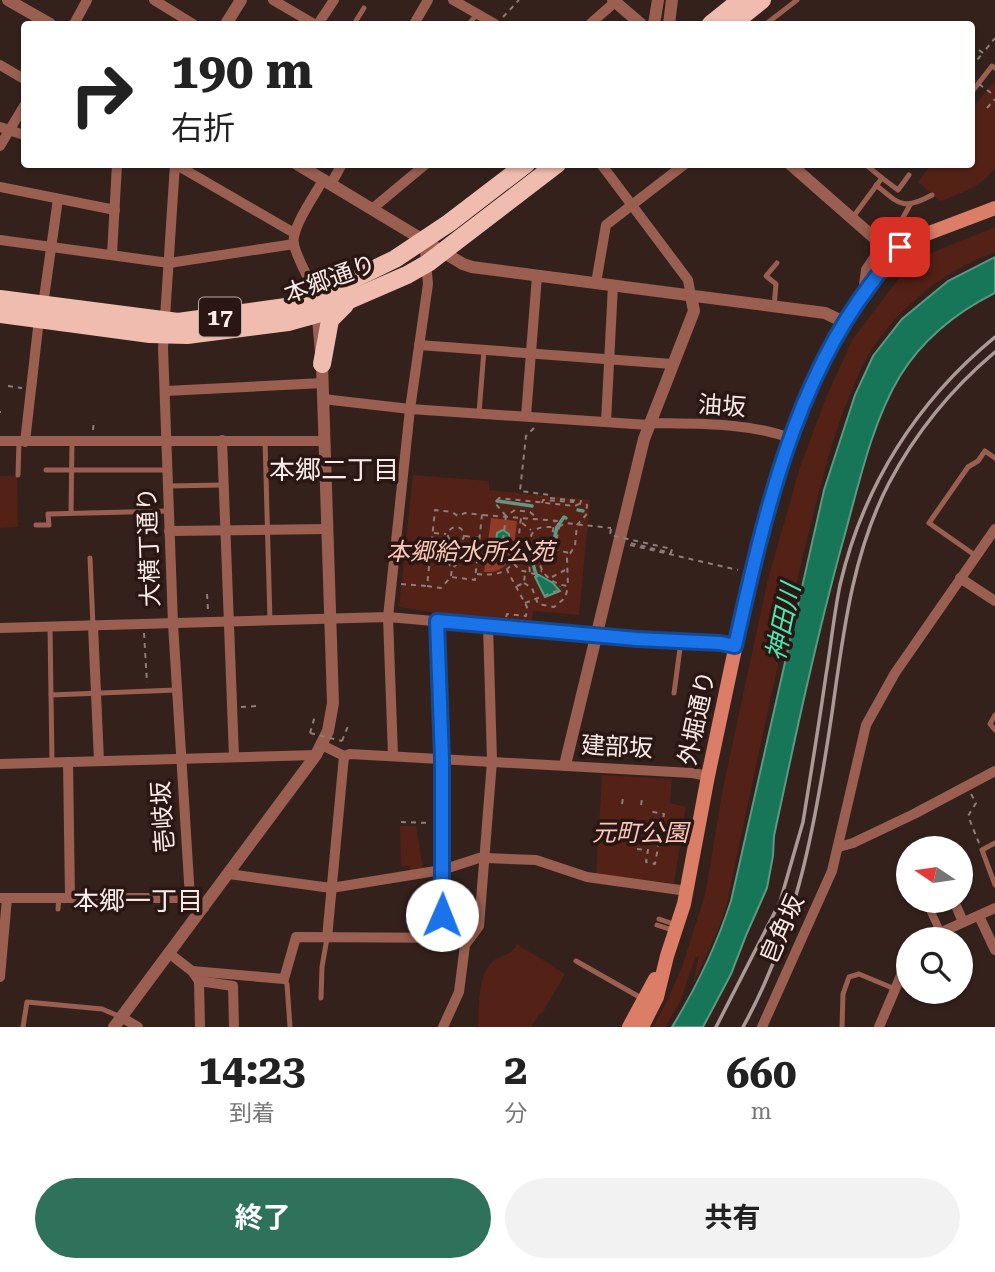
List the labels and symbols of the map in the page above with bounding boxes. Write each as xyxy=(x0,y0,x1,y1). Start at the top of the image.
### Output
pin xyxy=(870,217,930,277)
street label: 本郷通り xyxy=(280,249,380,309)
road number: 17 xyxy=(199,298,241,336)
street label: 油坂 xyxy=(697,390,747,422)
district label: 本郷二丁目 xyxy=(269,455,399,485)
street label: 大横丁通り xyxy=(133,487,165,607)
park label: 本郷給水所公苑 xyxy=(386,538,558,566)
water label: 神田川 xyxy=(760,578,806,663)
street label: 外堀通り xyxy=(673,668,721,768)
street label: 建部坂 xyxy=(580,731,654,763)
street label: 壱岐坂 xyxy=(147,780,179,854)
park label: 元町公園 xyxy=(592,819,691,847)
north arrow xyxy=(896,836,973,914)
position arrow xyxy=(405,878,479,952)
district label: 本郷一丁目 xyxy=(73,886,203,916)
street label: 皀角坂 xyxy=(755,890,809,968)

